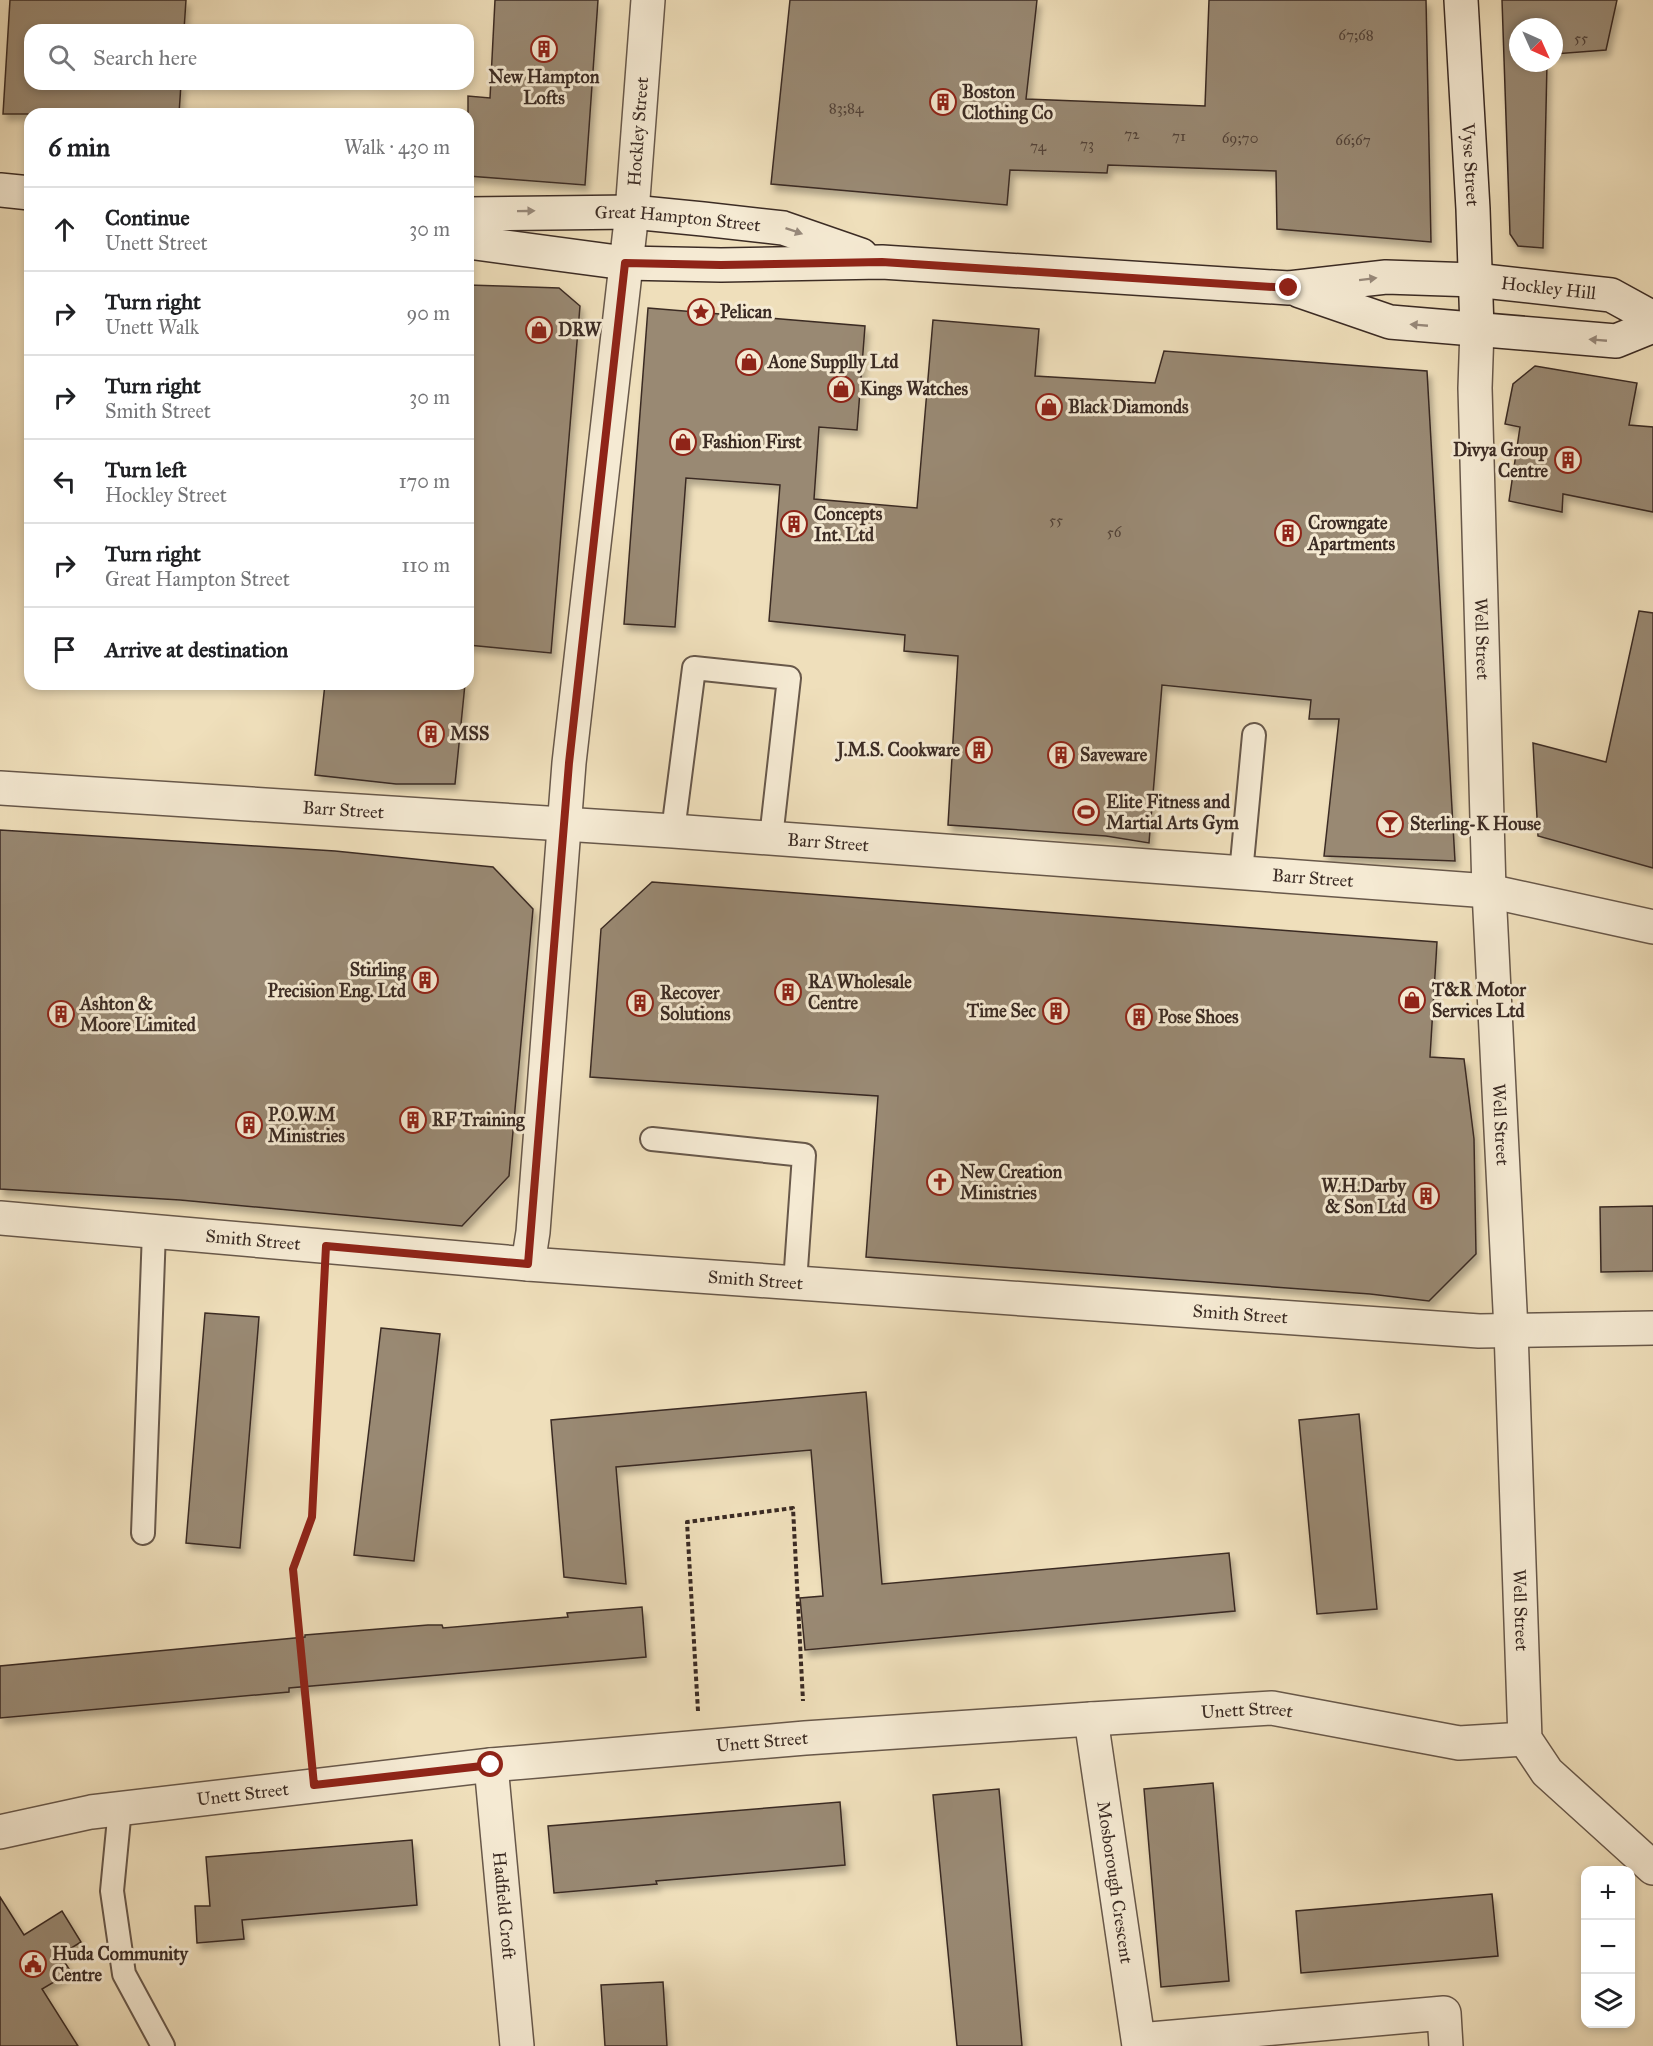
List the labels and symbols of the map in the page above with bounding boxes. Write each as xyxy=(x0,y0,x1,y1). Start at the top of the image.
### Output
north arrow xyxy=(1509,18,1563,72)
house number: 67;68 xyxy=(1338,26,1374,44)
house number: 55 xyxy=(1574,29,1588,47)
building icon: New Hampton Lofts xyxy=(529,34,559,64)
place label: New Hampton Lofts xyxy=(489,66,600,109)
street label: Hockley Street xyxy=(623,75,653,187)
place label: Boston Clothing Co xyxy=(962,81,1053,125)
building icon: Boston Clothing Co xyxy=(928,87,958,117)
house number: 83;84 xyxy=(829,99,864,117)
street label: Vyse Street xyxy=(1457,122,1484,208)
house number: 72 xyxy=(1124,125,1140,143)
house number: 71 xyxy=(1172,127,1186,145)
house number: 69;70 xyxy=(1222,129,1258,147)
house number: 66;67 xyxy=(1335,131,1371,149)
house number: 73 xyxy=(1080,135,1094,153)
house number: 74 xyxy=(1030,137,1047,155)
street label: Great Hampton Street xyxy=(595,201,762,236)
one-way arrow xyxy=(517,206,536,216)
one-way arrow xyxy=(785,227,803,237)
street label: Hockley Hill xyxy=(1500,272,1597,304)
route end xyxy=(1275,274,1301,300)
one-way arrow xyxy=(1359,274,1378,284)
place icon: Pelican xyxy=(686,297,716,327)
place label: Pelican xyxy=(720,301,772,323)
shop icon: DRW xyxy=(524,315,554,345)
place label: DRW xyxy=(558,319,602,341)
one-way arrow xyxy=(1409,320,1428,329)
one-way arrow xyxy=(1588,335,1607,345)
shop icon: Aone Supplly Ltd xyxy=(734,347,764,377)
place label: Aone Supplly Ltd xyxy=(767,351,900,374)
shop icon: Kings Watches xyxy=(826,374,856,404)
place label: Kings Watches xyxy=(860,378,969,401)
shop icon: Black Diamonds xyxy=(1034,392,1064,422)
place label: Black Diamonds xyxy=(1068,396,1189,418)
shop icon: Fashion First xyxy=(668,427,698,457)
place label: Fashion First xyxy=(702,431,802,453)
place label: Divya Group Centre xyxy=(1453,439,1549,482)
building icon: Divya Group Centre xyxy=(1553,445,1583,475)
place label: Concepts Int. Ltd xyxy=(814,503,883,546)
building icon: Concepts Int. Ltd xyxy=(779,509,809,539)
house number: 55 xyxy=(1049,511,1063,529)
place label: Crowngate Apartments xyxy=(1307,512,1395,556)
building icon: Crowngate Apartments xyxy=(1273,518,1303,548)
house number: 56 xyxy=(1107,523,1123,541)
street label: Well Street xyxy=(1470,597,1494,681)
building icon: MSS xyxy=(416,719,446,749)
place label: MSS xyxy=(450,723,489,745)
building icon: J.M.S. Cookware xyxy=(964,735,994,765)
place label: J.M.S. Cookware xyxy=(835,739,961,762)
building icon: Saveware xyxy=(1046,740,1076,770)
place label: Saveware xyxy=(1080,744,1148,766)
place label: Elite Fitness and Martial Arts Gym xyxy=(1106,791,1240,835)
street label: Barr Street xyxy=(302,796,385,824)
sports icon: Elite Fitness and Martial Arts Gym xyxy=(1071,797,1101,827)
bar icon: Sterling-K House xyxy=(1375,809,1405,839)
place label: Sterling-K House xyxy=(1410,813,1542,836)
street label: Barr Street xyxy=(787,828,870,856)
street label: Barr Street xyxy=(1271,864,1355,892)
place label: Stirling Precision Eng. Ltd xyxy=(268,959,407,1003)
building icon: Stirling Precision Eng. Ltd xyxy=(410,965,440,995)
place label: RA Wholesale Centre xyxy=(808,971,912,1014)
building icon: RA Wholesale Centre xyxy=(773,977,803,1007)
place label: T&R Motor Services Ltd xyxy=(1431,979,1527,1022)
place label: Recover Solutions xyxy=(660,982,731,1025)
shop icon: T&R Motor Services Ltd xyxy=(1397,985,1427,1015)
building icon: Recover Solutions xyxy=(625,988,655,1018)
place label: Ashton & Moore Limited xyxy=(79,993,197,1036)
building icon: Time Sec xyxy=(1041,996,1071,1026)
building icon: Ashton & Moore Limited xyxy=(46,999,76,1029)
place label: Time Sec xyxy=(966,1000,1036,1022)
building icon: Pose Shoes xyxy=(1124,1002,1154,1032)
place label: Pose Shoes xyxy=(1158,1006,1239,1028)
street label: Well Street xyxy=(1488,1083,1514,1167)
place label: P.O.W.M Ministries xyxy=(268,1104,345,1147)
building icon: RF Training xyxy=(398,1105,428,1135)
place label: RF Training xyxy=(432,1109,525,1132)
building icon: P.O.W.M Ministries xyxy=(234,1110,264,1140)
place label: New Creation Ministries xyxy=(960,1161,1063,1204)
church icon: New Creation Ministries xyxy=(925,1167,955,1197)
place label: W.H.Darby & Son Ltd xyxy=(1321,1175,1408,1218)
building icon: W.H.Darby & Son Ltd xyxy=(1411,1181,1441,1211)
street label: Smith Street xyxy=(205,1225,302,1255)
street label: Smith Street xyxy=(707,1266,804,1294)
street label: Smith Street xyxy=(1192,1300,1289,1329)
street label: Well Street xyxy=(1508,1569,1533,1652)
street label: Unett Street xyxy=(1200,1697,1295,1723)
street label: Unett Street xyxy=(715,1727,810,1757)
route start xyxy=(477,1751,503,1777)
street label: Unett Street xyxy=(196,1778,291,1810)
street label: Mosborough Crescent xyxy=(1092,1800,1138,1966)
street label: Hadfield Croft xyxy=(488,1850,520,1961)
place label: Huda Community Centre xyxy=(52,1943,190,1986)
public building icon: Huda Community Centre xyxy=(18,1949,48,1979)

